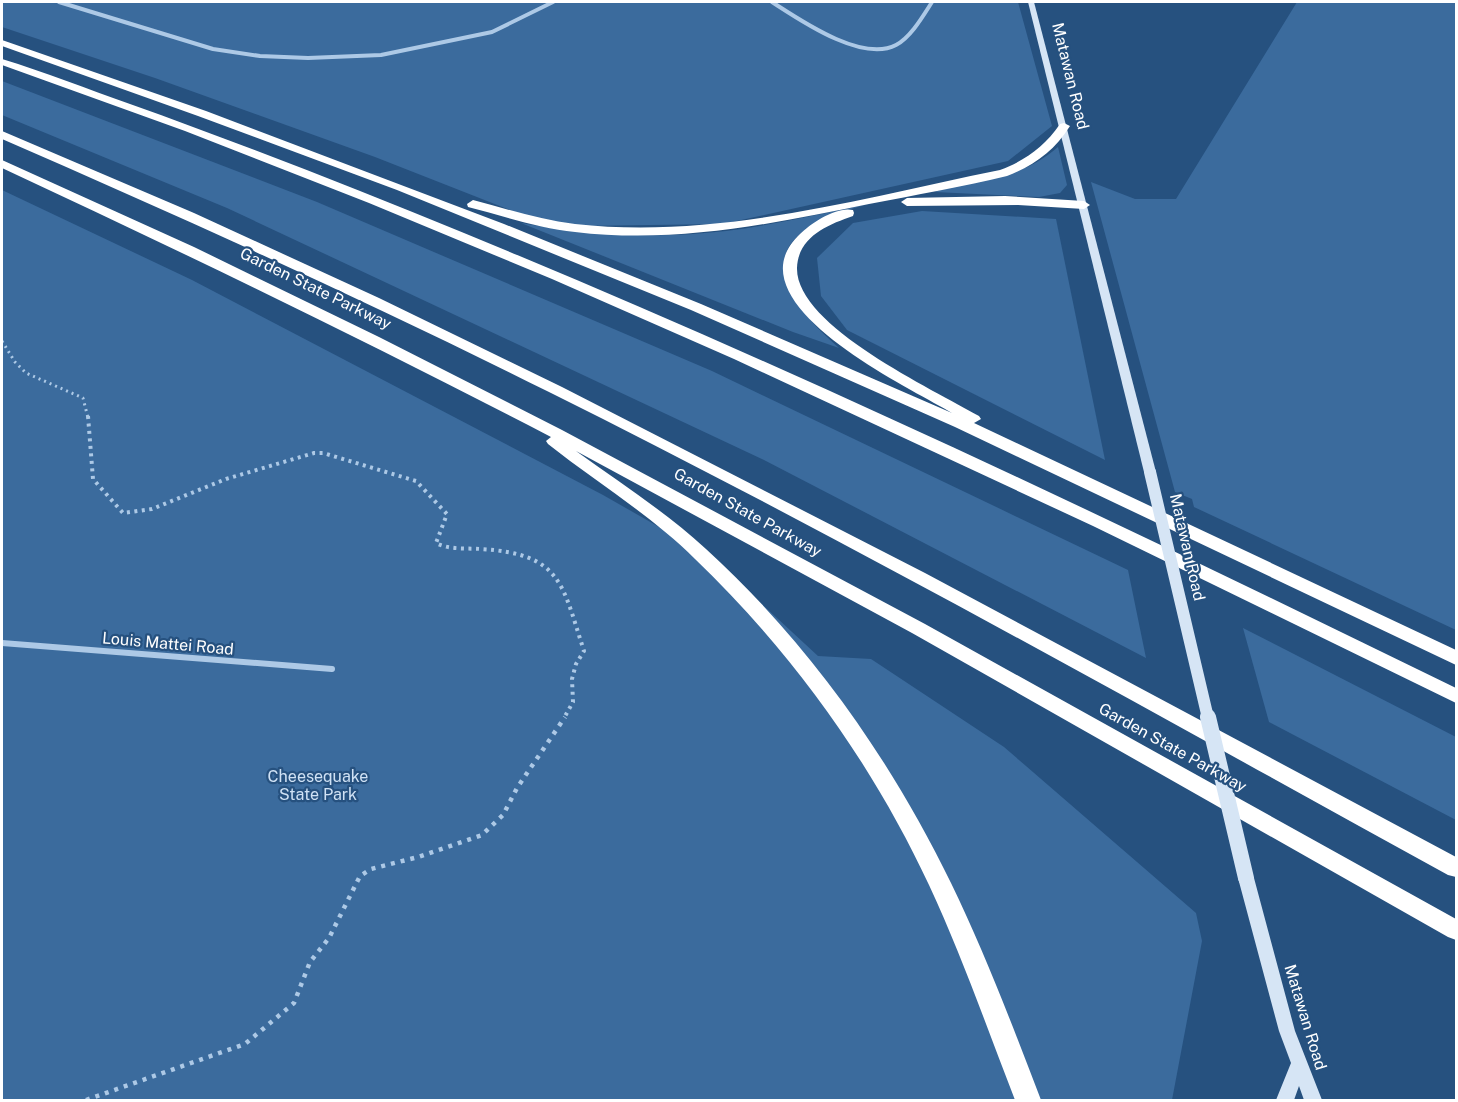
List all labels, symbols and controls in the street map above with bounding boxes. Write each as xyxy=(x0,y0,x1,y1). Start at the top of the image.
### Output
street label: Matawan Road xyxy=(1048,21,1093,132)
street label: Garden State Parkway xyxy=(237,243,395,334)
street label: Garden State Parkway xyxy=(670,464,825,561)
street label: Matawan Road xyxy=(1166,492,1209,603)
street label: Louis Mattei Road xyxy=(101,628,235,659)
street label: Garden State Parkway xyxy=(1095,699,1250,796)
park label: Cheesequake State Park xyxy=(268,767,368,804)
street label: Matawan Road xyxy=(1280,962,1331,1072)

